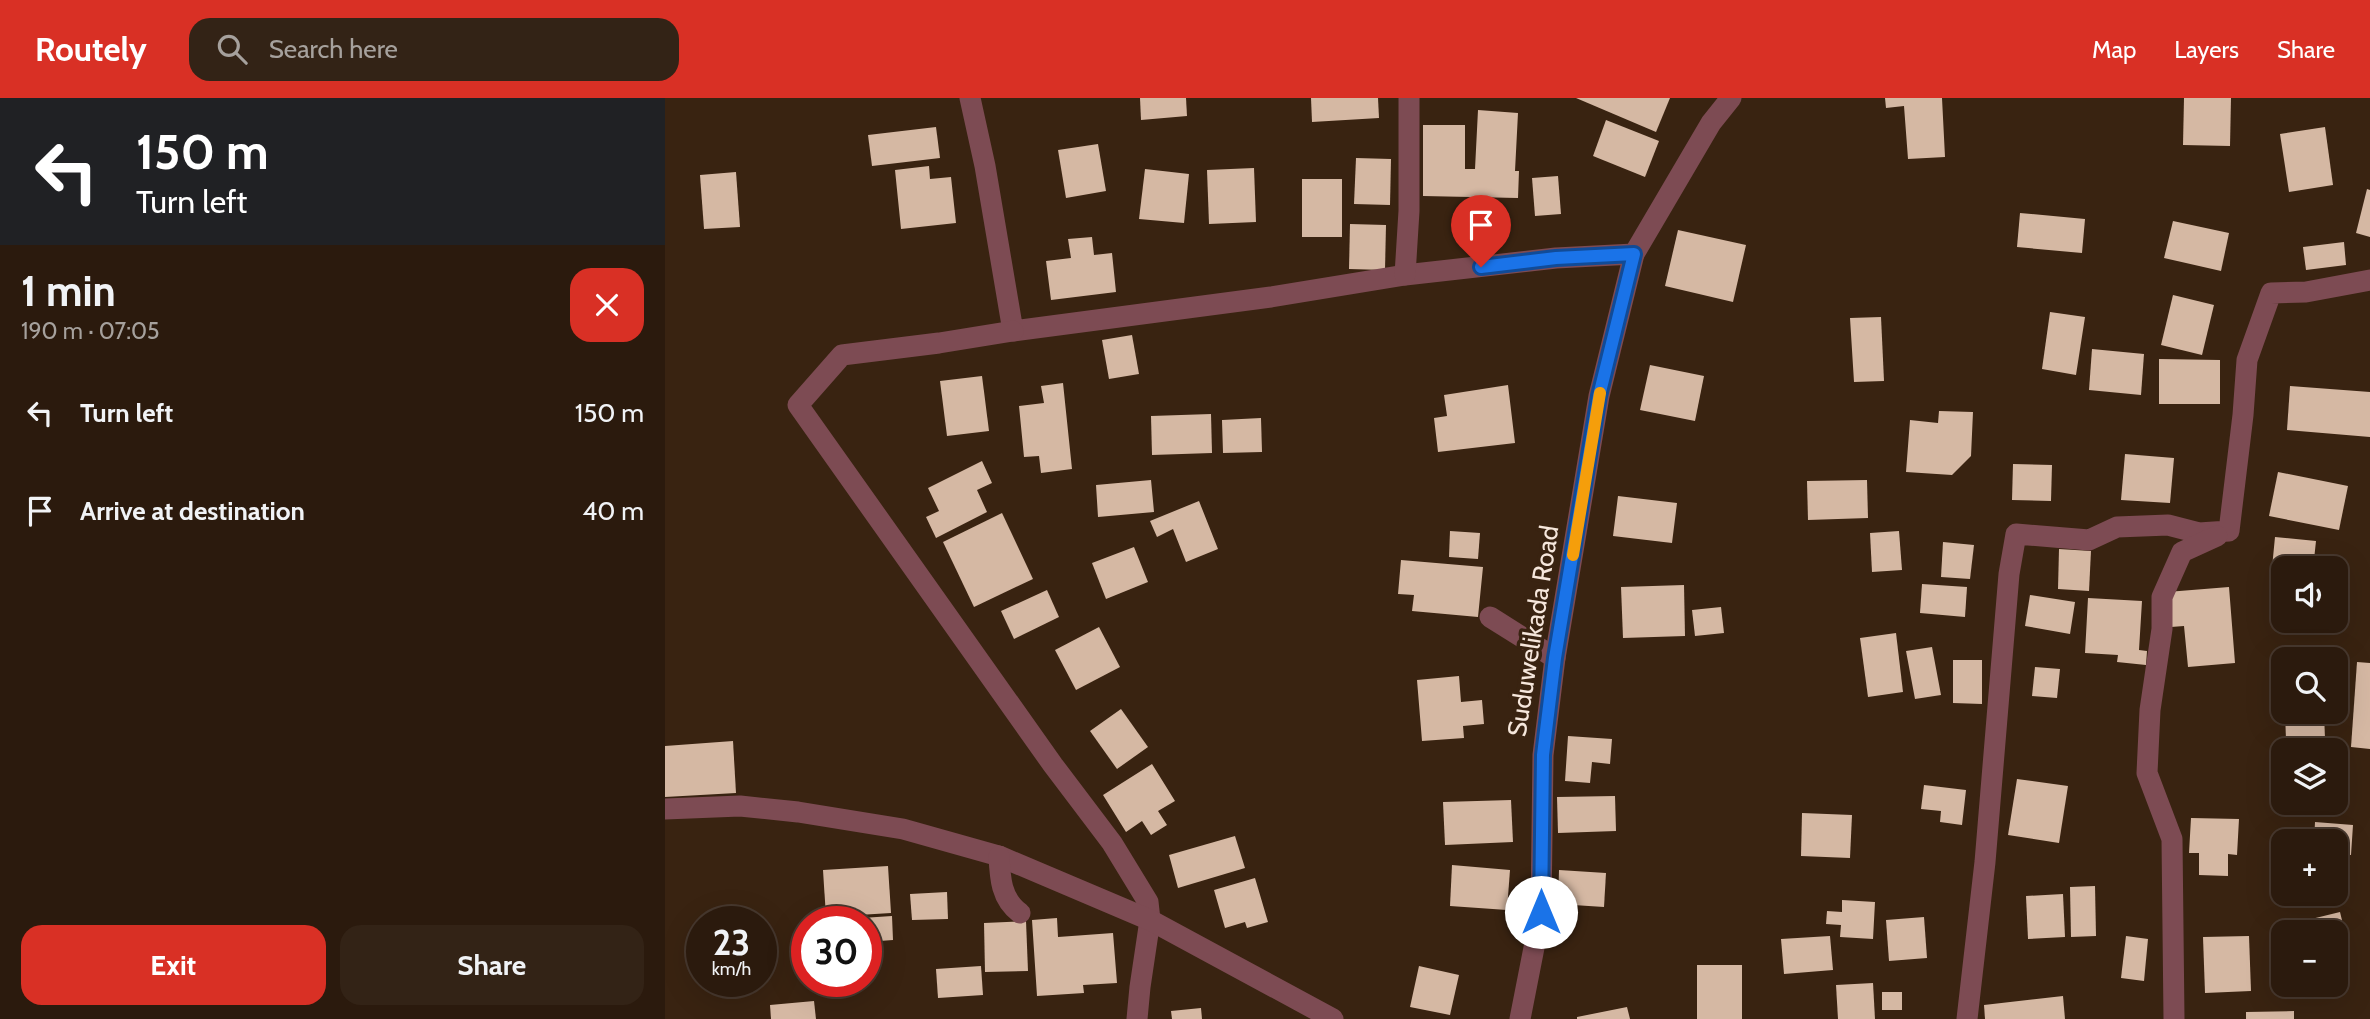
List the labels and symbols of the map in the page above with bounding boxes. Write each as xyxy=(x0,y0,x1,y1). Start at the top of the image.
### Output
pin xyxy=(1451,195,1511,267)
street label: Suduwelikada Road xyxy=(1500,523,1566,739)
position arrow xyxy=(1504,875,1578,949)
speed limit sign: 30 xyxy=(791,906,882,997)

